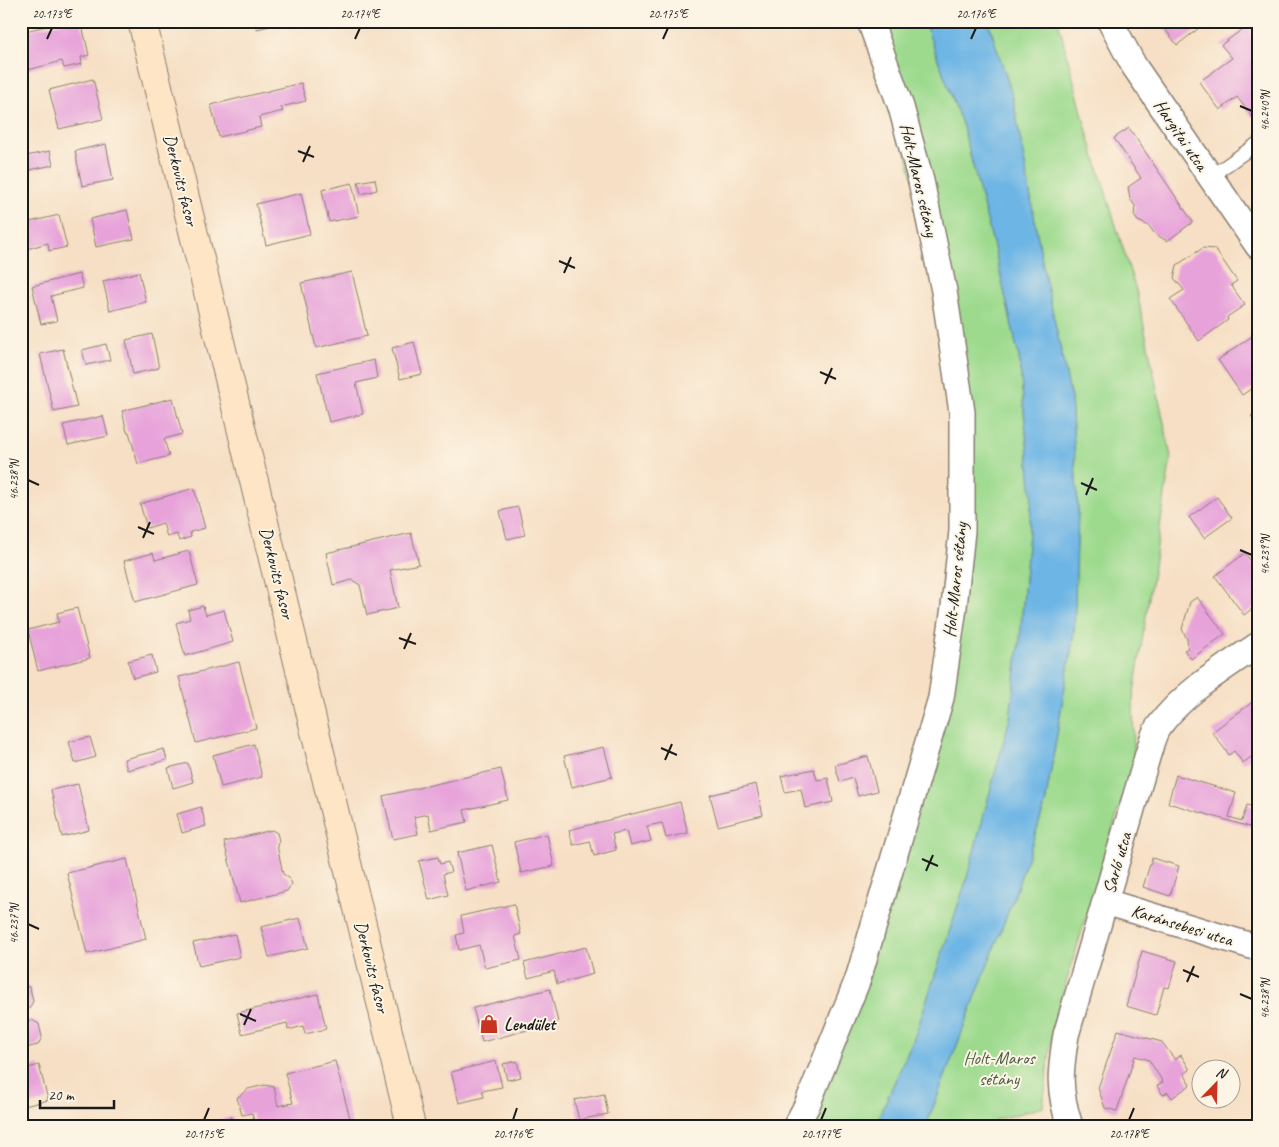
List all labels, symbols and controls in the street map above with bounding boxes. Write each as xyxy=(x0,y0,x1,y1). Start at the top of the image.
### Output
text: 20.173°E xyxy=(32,6,73,22)
text: 20.174°E xyxy=(340,6,381,22)
text: 20.175°E xyxy=(648,6,689,22)
text: 20.176°E xyxy=(956,6,997,22)
text: 46.240°N xyxy=(1257,89,1273,131)
street label: Hargitai utca xyxy=(1149,95,1214,176)
street label: Holt-Maros sétány xyxy=(895,121,943,241)
street label: Derkovits fasor xyxy=(159,132,203,230)
text: 46.238°N xyxy=(6,458,22,500)
street label: Holt-Maros sétány xyxy=(938,520,972,639)
street label: Derkovits fasor xyxy=(255,525,299,623)
text: 46.239°N xyxy=(1257,533,1273,575)
street label: Sarló utca xyxy=(1098,828,1137,896)
street label: Karánsebesi utca xyxy=(1129,899,1237,951)
text: 46.237°N xyxy=(6,902,22,944)
street label: Derkovits fasor xyxy=(350,919,394,1017)
text: 46.238°N xyxy=(1257,977,1273,1019)
shop icon: Lendület xyxy=(478,1013,500,1035)
place label: Lendület xyxy=(504,1013,557,1035)
park label: Holt-Maros sétány xyxy=(963,1047,1036,1090)
north arrow xyxy=(1192,1060,1242,1110)
text: N xyxy=(1214,1063,1230,1083)
scale bar xyxy=(40,1077,114,1109)
text: 20 m xyxy=(48,1086,75,1105)
text: 20.175°E xyxy=(184,1126,225,1142)
text: 20.176°E xyxy=(493,1126,534,1142)
text: 20.177°E xyxy=(801,1126,842,1142)
text: 20.178°E xyxy=(1109,1126,1150,1142)

